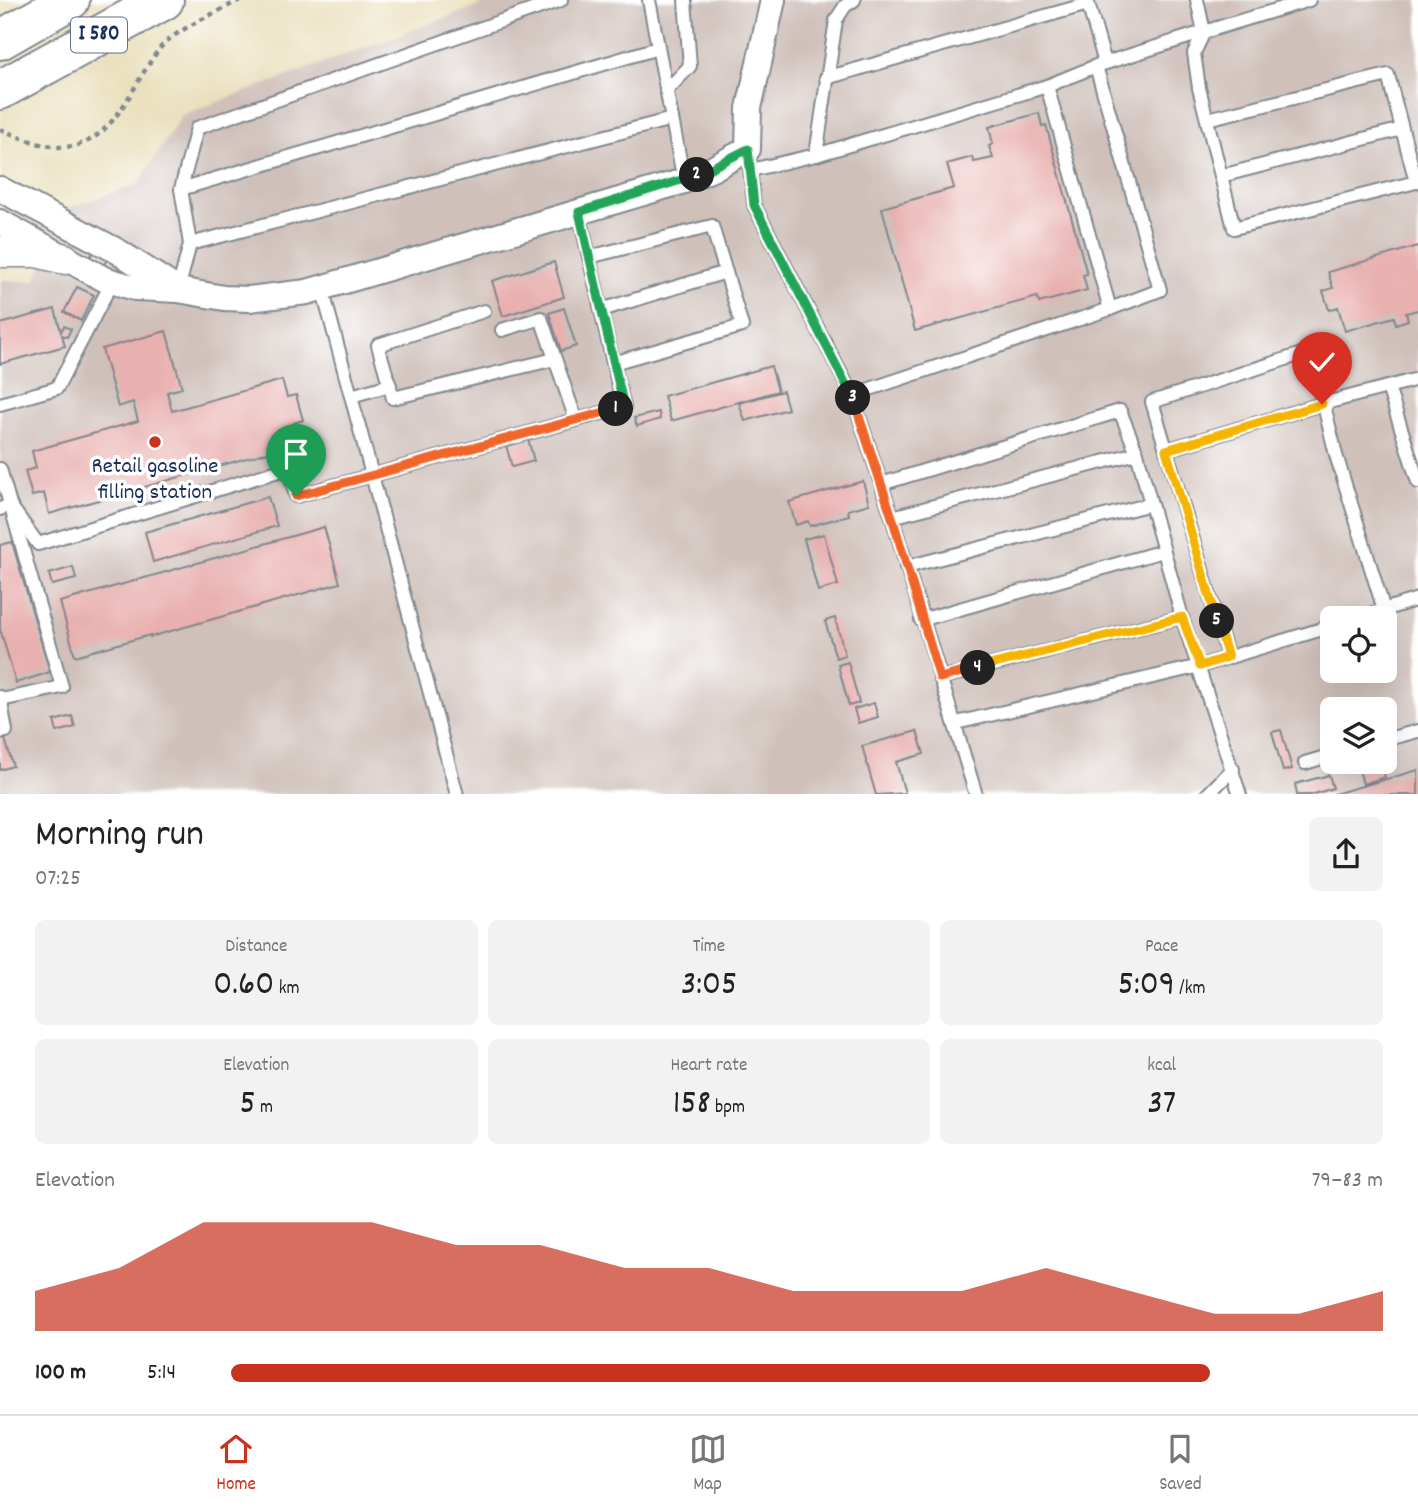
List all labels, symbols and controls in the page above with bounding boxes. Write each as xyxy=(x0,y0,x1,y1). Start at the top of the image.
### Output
road number: I 580 xyxy=(71,18,127,52)
pin: 2 xyxy=(680,158,714,192)
text: 2 xyxy=(692,161,701,188)
pin xyxy=(1292,332,1352,404)
icon: check xyxy=(1303,343,1341,381)
pin: 3 xyxy=(836,380,870,416)
text: 3 xyxy=(848,384,857,411)
pin: 1 xyxy=(598,392,634,426)
text: 1 xyxy=(613,395,618,422)
pin xyxy=(266,424,326,496)
marker: Retail gasoline filling station xyxy=(147,434,163,450)
icon: arrive xyxy=(277,435,315,473)
place label: Retail gasoline filling station xyxy=(92,451,218,510)
pin: 5 xyxy=(1200,604,1234,638)
map controls xyxy=(1320,606,1397,774)
button: locate xyxy=(1320,606,1397,683)
text: 5 xyxy=(1212,607,1221,634)
pin: 4 xyxy=(960,650,996,686)
text: 4 xyxy=(974,654,981,681)
button: layers xyxy=(1320,697,1397,774)
text: Morning run xyxy=(35,809,204,864)
button: share xyxy=(1309,817,1383,891)
text: 07:25 xyxy=(35,863,81,896)
text: Distance xyxy=(225,934,287,961)
text: Time xyxy=(693,934,725,961)
text: Pace xyxy=(1145,934,1178,961)
text: 0.60 xyxy=(213,961,274,1011)
text: 3:05 xyxy=(681,961,737,1011)
text: 5:09 xyxy=(1118,961,1175,1011)
text: km xyxy=(274,976,299,1003)
text: /km xyxy=(1175,976,1206,1003)
text: Elevation xyxy=(223,1053,289,1080)
text: Heart rate xyxy=(671,1053,747,1080)
text: kcal xyxy=(1147,1053,1176,1080)
text: 5 xyxy=(240,1080,256,1130)
text: 158 xyxy=(673,1080,711,1130)
text: 37 xyxy=(1147,1080,1176,1130)
text: m xyxy=(256,1095,273,1122)
text: bpm xyxy=(711,1095,745,1122)
text: Elevation xyxy=(35,1165,115,1198)
text: 79–83 m xyxy=(1312,1165,1383,1198)
text: 100 m xyxy=(35,1357,86,1390)
text: 5:14 xyxy=(147,1357,176,1390)
tab: Home xyxy=(216,1430,256,1499)
tab: Map xyxy=(689,1430,727,1499)
tab: Saved xyxy=(1159,1430,1202,1499)

